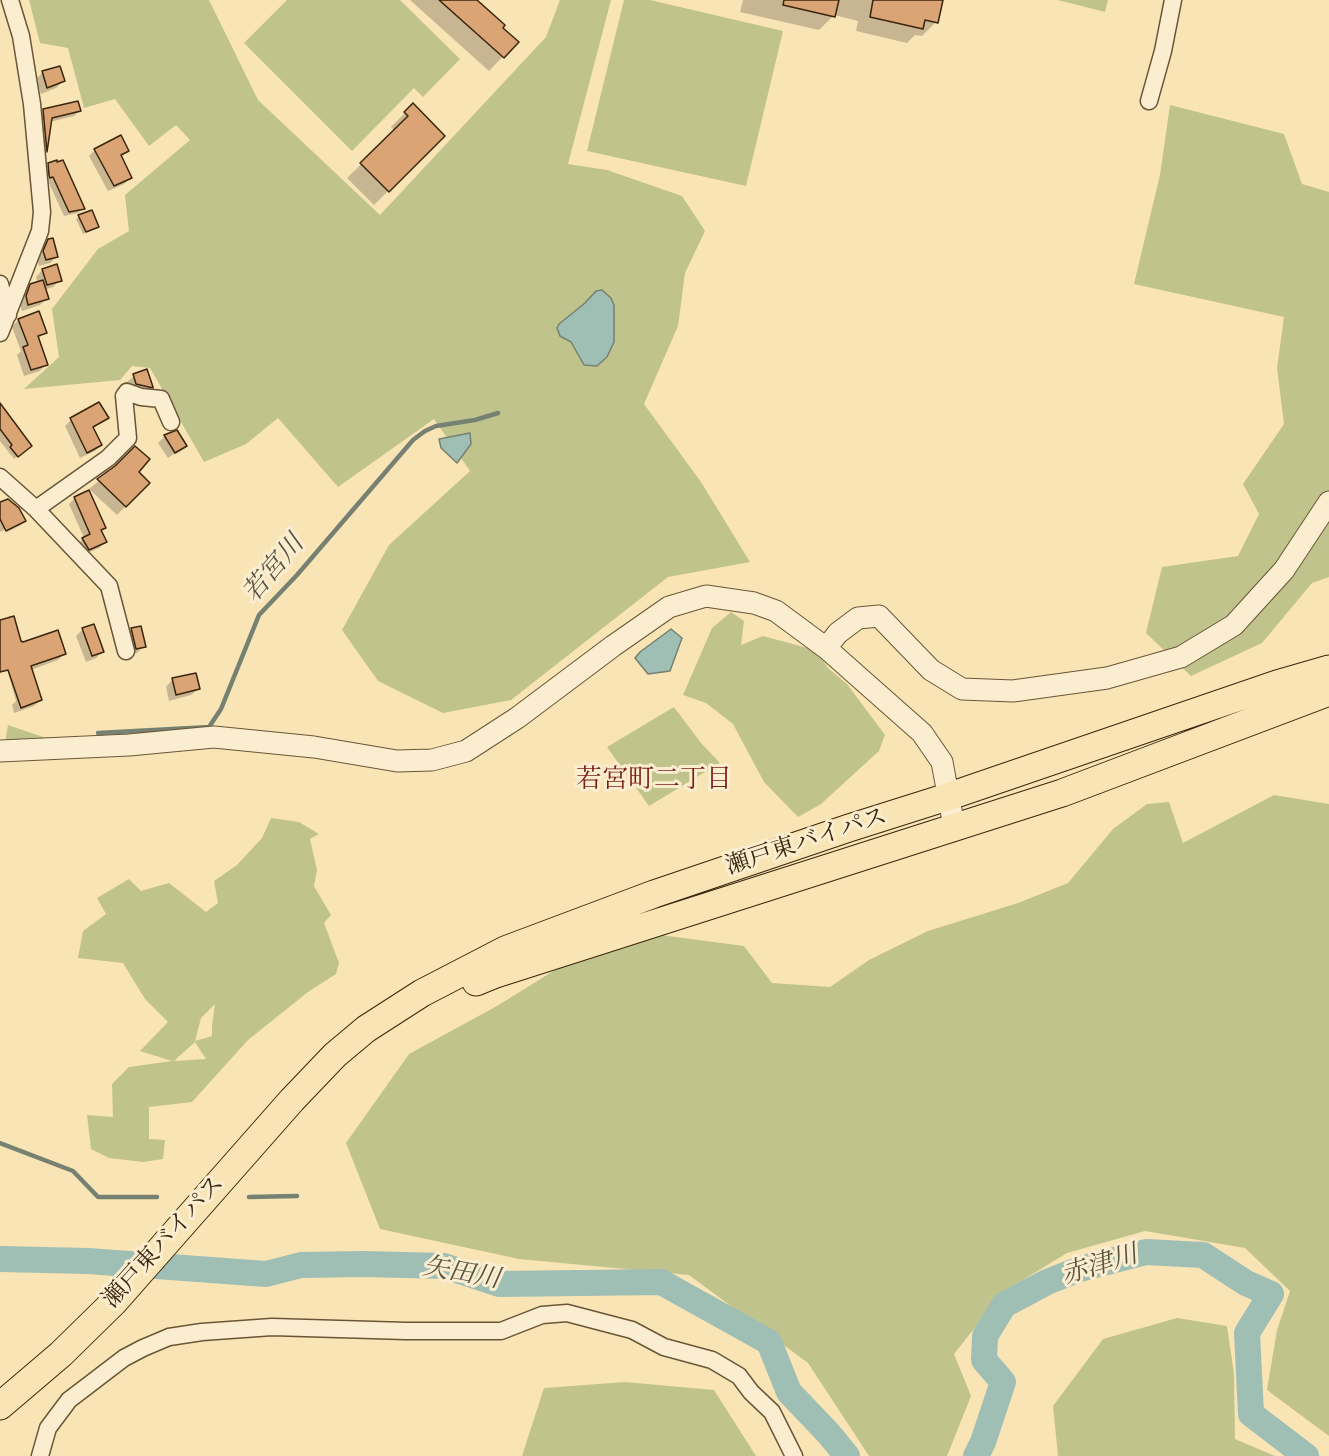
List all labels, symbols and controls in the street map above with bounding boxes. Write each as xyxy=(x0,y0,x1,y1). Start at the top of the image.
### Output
water label: 若宮川 xyxy=(238,530,312,610)
district label: 若宮町二丁目 xyxy=(576,766,732,798)
street label: 瀬戸東バイパス xyxy=(723,803,891,883)
street label: 瀬戸東バイパス xyxy=(98,1171,232,1315)
water label: 赤津川 xyxy=(1058,1241,1142,1293)
water label: 矢田川 xyxy=(420,1253,502,1297)

